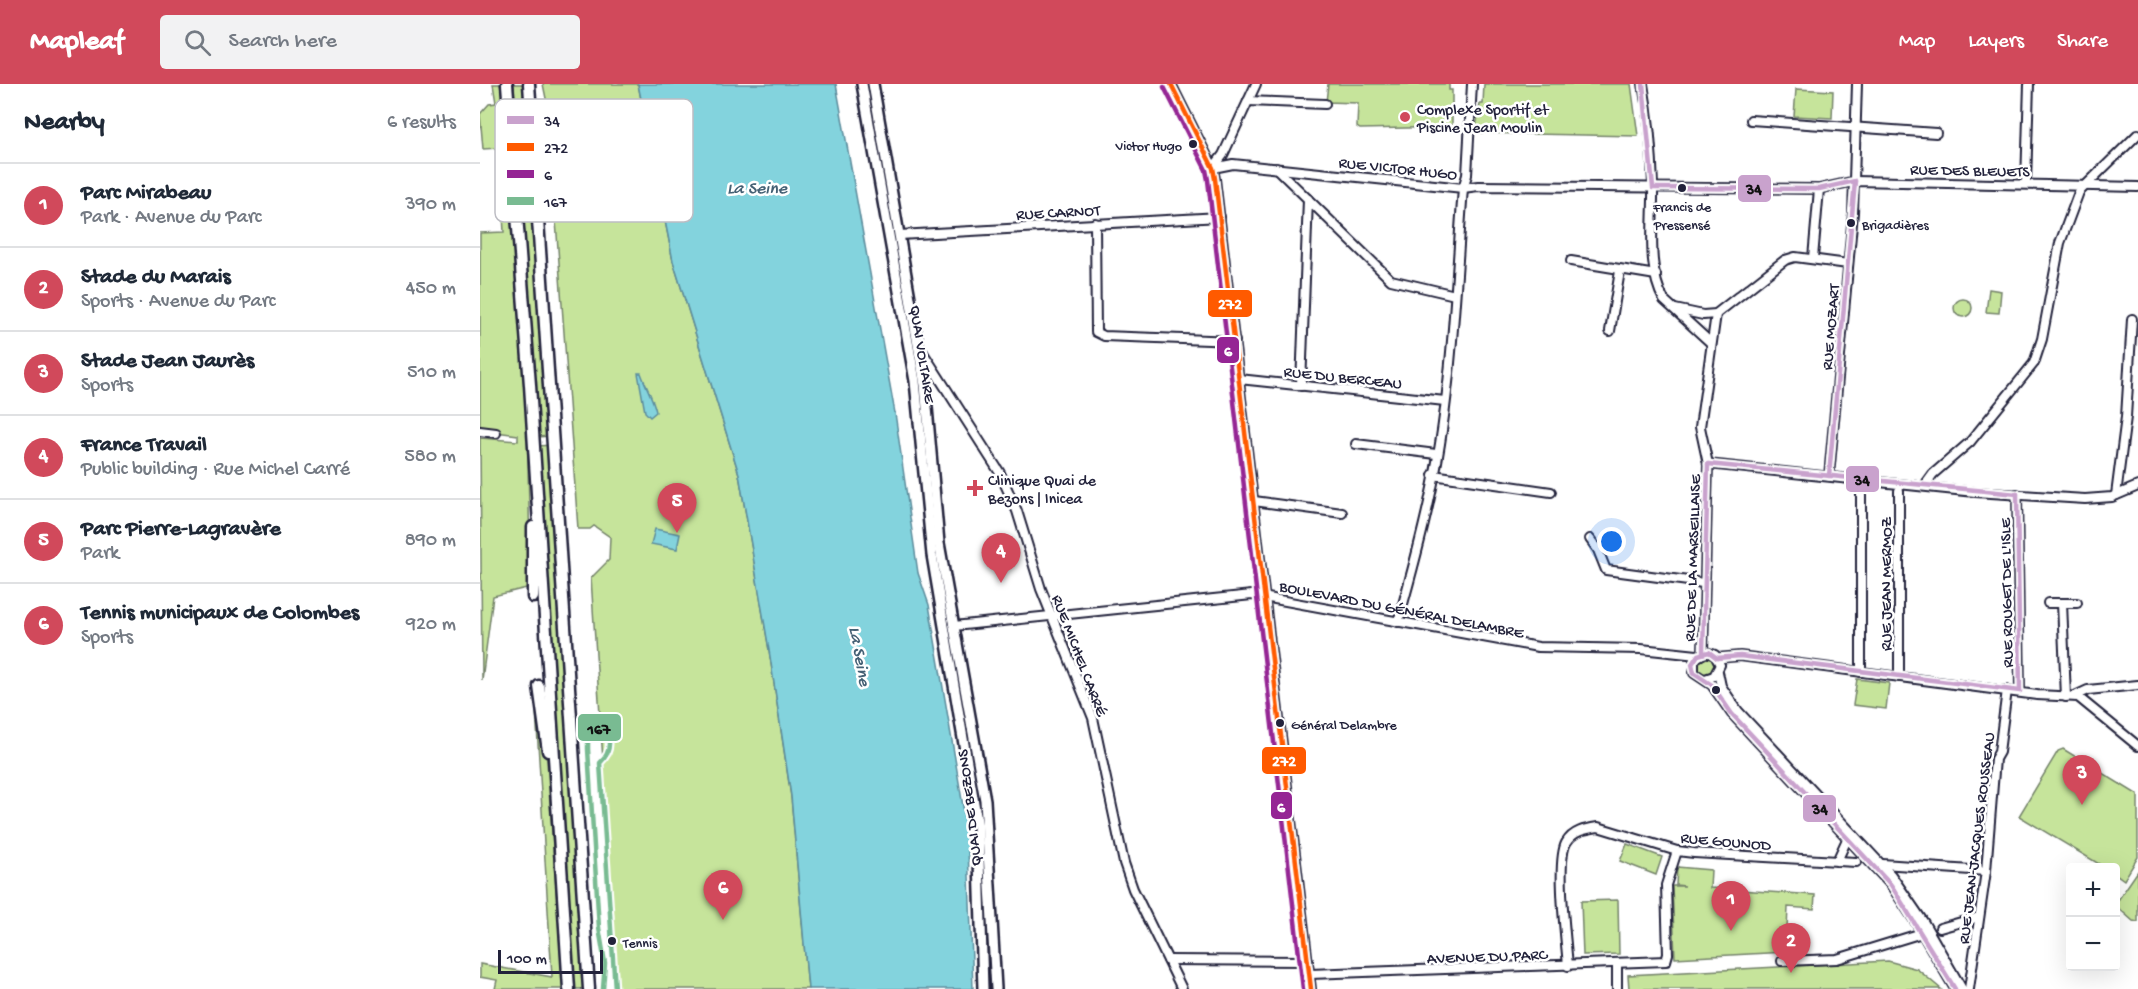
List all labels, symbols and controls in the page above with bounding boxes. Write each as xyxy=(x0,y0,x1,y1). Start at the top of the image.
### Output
search box xyxy=(160,15,580,69)
text: Mapleaf xyxy=(30,26,124,59)
icon: search xyxy=(181,26,214,59)
text: Search here xyxy=(229,29,337,55)
text: Map xyxy=(1899,30,1935,55)
text: Layers xyxy=(1968,30,2024,55)
text: Share xyxy=(2057,30,2108,55)
legend xyxy=(495,99,693,222)
place label: Complexe Sportif et Piscine Jean Moulin xyxy=(1416,102,1550,139)
text: Nearby xyxy=(24,108,105,139)
marker: Complexe Sportif et Piscine Jean Moulin xyxy=(1398,110,1412,124)
text: 6 results xyxy=(387,112,456,135)
text: 34 xyxy=(543,114,560,133)
marker: Victor Hugo xyxy=(1187,138,1199,150)
place label: Victor Hugo xyxy=(1114,139,1182,156)
text: 272 xyxy=(544,141,568,160)
street label: RUE VICTOR HUGO xyxy=(1338,155,1458,186)
street label: RUE DES BLEUETS xyxy=(1910,162,2031,183)
text: 6 xyxy=(544,168,553,187)
line badge: 34 xyxy=(1737,174,1772,203)
water label: La Seine xyxy=(727,179,788,200)
text: Parc Mirabeau xyxy=(81,181,211,207)
marker: Francis de Pressensé xyxy=(1676,182,1688,194)
text: 34 xyxy=(1745,182,1762,201)
text: 1 xyxy=(39,194,48,217)
text: 390 m xyxy=(405,194,456,217)
text: 167 xyxy=(543,195,568,214)
place label: Francis de Pressensé xyxy=(1652,200,1712,235)
street label: RUE CARNOT xyxy=(1016,203,1102,226)
text: Park · Avenue du Parc xyxy=(81,207,262,230)
marker: Brigadières xyxy=(1845,217,1857,229)
place label: Brigadières xyxy=(1861,218,1930,235)
text: Stade du Marais xyxy=(81,265,231,291)
text: 2 xyxy=(39,278,48,301)
text: 450 m xyxy=(406,278,456,301)
street label: RUE MOZART xyxy=(1819,283,1846,371)
line badge: 272 xyxy=(1207,289,1253,318)
text: Sports · Avenue du Parc xyxy=(81,291,276,314)
text: 272 xyxy=(1218,297,1242,316)
street label: QUAI VOLTAIRE xyxy=(903,304,938,406)
line badge: 6 xyxy=(1216,336,1240,364)
text: 6 xyxy=(1224,344,1233,363)
text: Stade Jean Jaurès xyxy=(81,349,254,375)
text: 3 xyxy=(38,362,49,385)
text: 510 m xyxy=(407,362,456,385)
street label: RUE DU BERCEAU xyxy=(1283,364,1403,395)
text: Sports xyxy=(81,375,133,398)
text: France Travail xyxy=(81,433,207,459)
text: 4 xyxy=(39,446,48,469)
text: 580 m xyxy=(404,446,456,469)
text: Public building · Rue Michel Carré xyxy=(81,459,350,482)
line badge: 34 xyxy=(1845,465,1880,493)
place label: Clinique Quai de Bezons | Inicea xyxy=(987,473,1097,510)
street label: RUE DE LA MARSEILLAISE xyxy=(1682,473,1707,642)
text: 34 xyxy=(1853,473,1870,492)
marker: Clinique Quai de Bezons | Inicea xyxy=(966,479,984,497)
pin: 5 xyxy=(658,484,696,533)
street label: RUE JEAN MERMOZ xyxy=(1879,516,1898,651)
text: Parc Pierre-Lagravère xyxy=(81,517,281,543)
street label: RUE ROUGET DE L'ISLE xyxy=(1998,517,2019,668)
your location xyxy=(1597,527,1626,556)
text: 5 xyxy=(38,530,49,553)
text: 890 m xyxy=(405,530,456,553)
pin: 4 xyxy=(982,534,1020,583)
text: Park xyxy=(81,543,119,566)
street label: BOULEVARD DU GÉNÉRAL DELAMBRE xyxy=(1277,578,1526,645)
street label: RUE MICHEL CARRÉ xyxy=(1046,593,1110,721)
text: Tennis municipaux de Colombes xyxy=(81,601,359,627)
text: 6 xyxy=(38,614,49,637)
text: 920 m xyxy=(406,614,456,637)
water label: La Seine xyxy=(843,625,874,689)
text: Sports xyxy=(81,627,133,650)
unlabelled marker xyxy=(1710,684,1722,696)
line badge: 167 xyxy=(577,713,622,742)
marker: Général Delambre xyxy=(1274,717,1286,729)
place label: Général Delambre xyxy=(1291,718,1398,735)
text: 167 xyxy=(587,722,611,741)
street label: RUE JEAN-JACQUES ROUSSEAU xyxy=(1956,731,2001,945)
line badge: 272 xyxy=(1261,746,1307,775)
street label: QUAI DE BEZONS xyxy=(955,748,988,867)
text: 272 xyxy=(1272,754,1296,773)
pin: 3 xyxy=(2062,756,2102,805)
line badge: 6 xyxy=(1270,791,1293,820)
line badge: 34 xyxy=(1802,794,1837,823)
text: 6 xyxy=(1277,800,1286,819)
text: 34 xyxy=(1811,802,1828,821)
street label: RUE GOUNOD xyxy=(1680,830,1772,857)
map controls xyxy=(2066,863,2120,971)
button: + xyxy=(2066,863,2120,917)
pin: 6 xyxy=(704,870,742,920)
pin: 1 xyxy=(1712,882,1750,931)
button: − xyxy=(2066,917,2120,971)
pin: 2 xyxy=(1772,924,1810,973)
marker: Tennis xyxy=(606,935,618,947)
place label: Tennis xyxy=(622,936,658,953)
scale bar xyxy=(498,947,603,974)
street label: AVENUE DU PARC xyxy=(1427,947,1549,970)
text: 100 m xyxy=(507,951,547,970)

